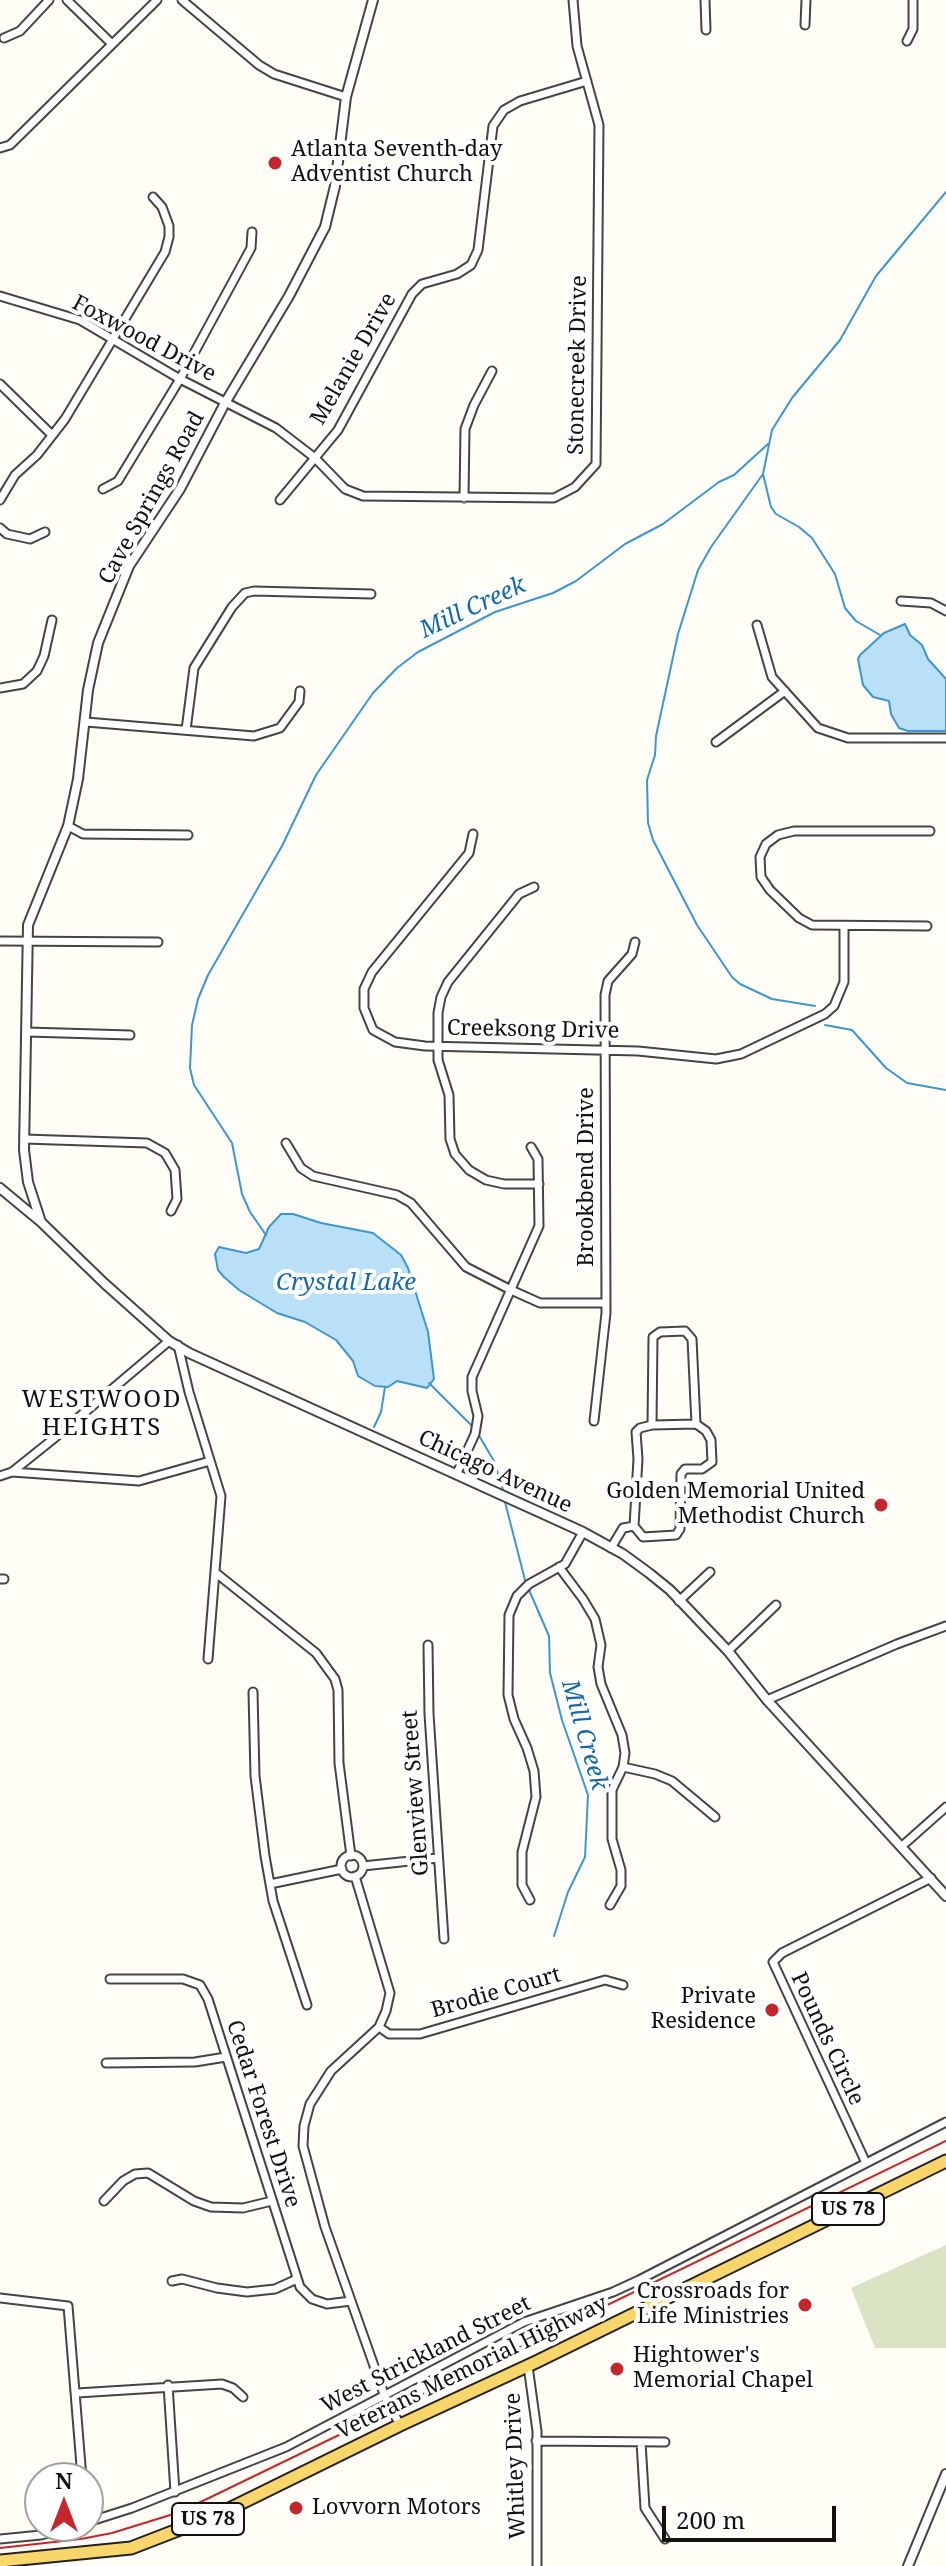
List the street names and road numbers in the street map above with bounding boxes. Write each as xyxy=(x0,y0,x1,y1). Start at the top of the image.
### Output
street label: Stonecreek Drive xyxy=(563,275,593,455)
street label: Melanie Drive xyxy=(306,288,402,430)
street label: Foxwood Drive xyxy=(68,290,220,388)
street label: Cave Springs Road xyxy=(94,407,210,589)
street label: Creeksong Drive xyxy=(447,1015,619,1045)
street label: Brookbend Drive xyxy=(574,1087,600,1267)
street label: Chicago Avenue xyxy=(414,1425,576,1519)
street label: Glenview Street xyxy=(397,1709,435,1877)
street label: Brodie Court xyxy=(428,1962,564,2024)
street label: Pounds Circle xyxy=(785,1968,869,2110)
street label: Cedar Forest Drive xyxy=(220,2017,306,2211)
road number: US 78 xyxy=(812,2193,884,2225)
street label: West Strickland Street xyxy=(317,2291,535,2419)
street label: Veterans Memorial Highway xyxy=(332,2291,612,2445)
street label: Whitley Drive xyxy=(500,2392,532,2540)
road number: US 78 xyxy=(172,2503,244,2535)

